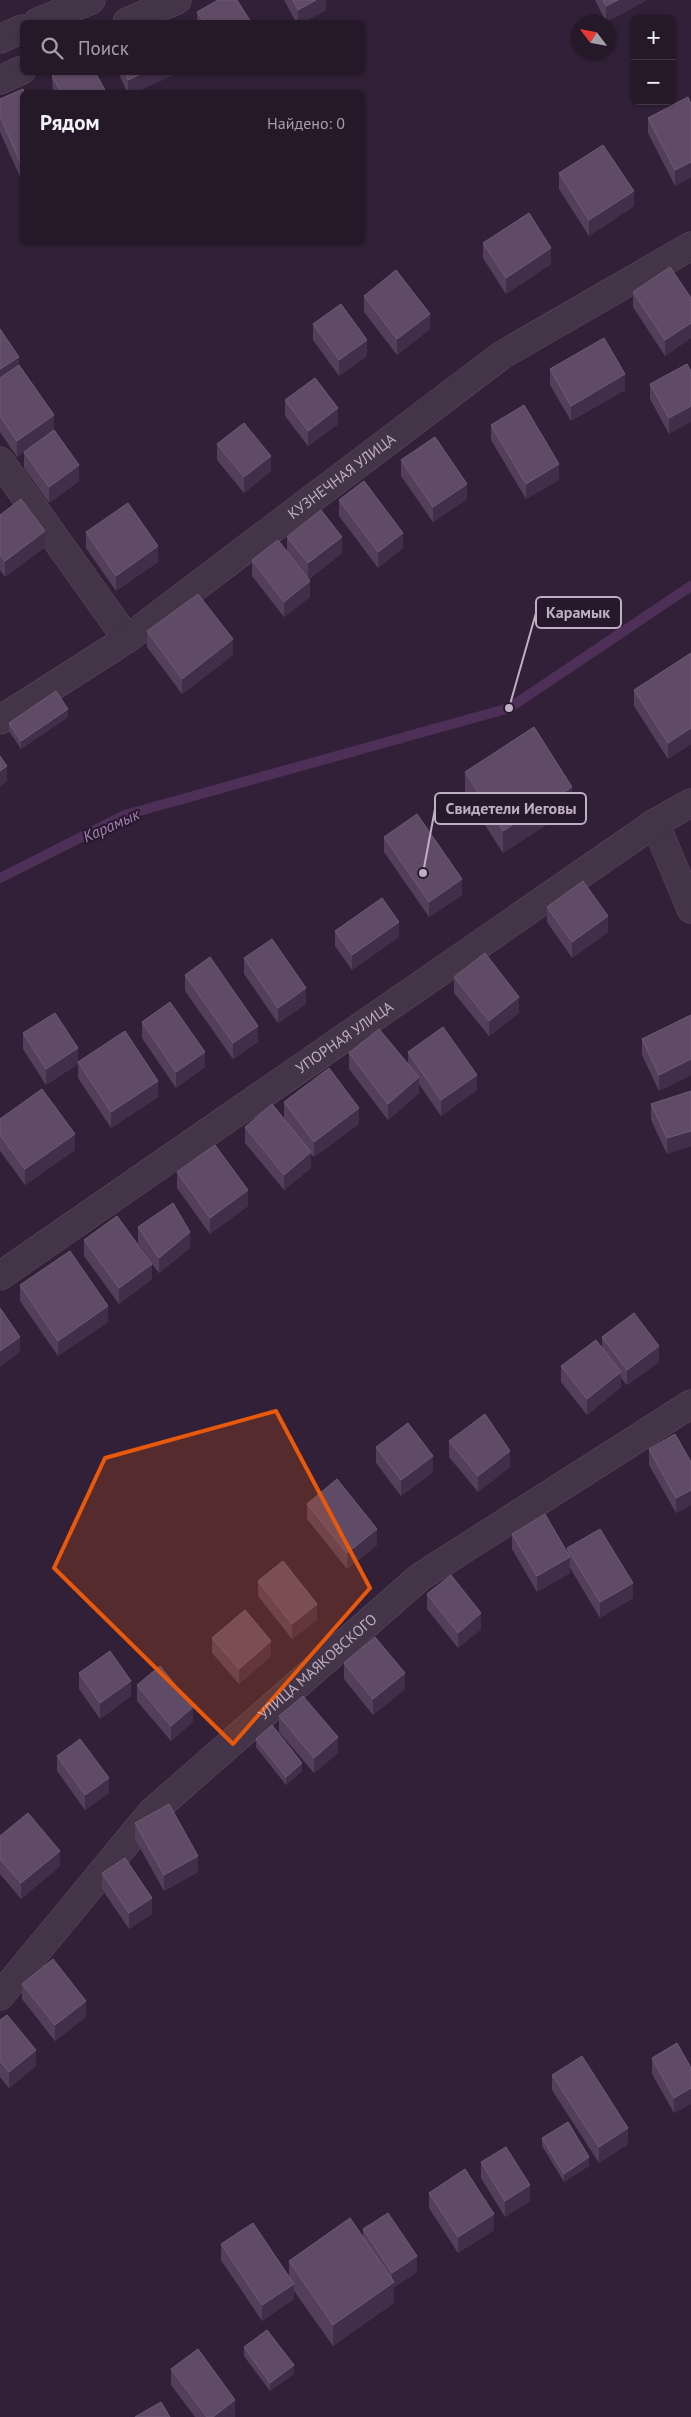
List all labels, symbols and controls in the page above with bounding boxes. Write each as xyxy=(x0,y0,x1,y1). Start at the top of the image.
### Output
north arrow xyxy=(571,15,616,60)
map controls xyxy=(631,15,676,105)
button: + xyxy=(631,15,676,60)
search box xyxy=(20,20,365,75)
icon: search xyxy=(38,34,66,62)
text: Поиск xyxy=(78,36,129,60)
button: − xyxy=(631,60,676,105)
text: Рядом xyxy=(40,109,99,136)
text: Найдено: 0 xyxy=(267,113,345,133)
street label: КУЗНЕЧНАЯ УЛИЦА xyxy=(284,429,399,523)
callout: Карамык xyxy=(536,597,621,628)
text: Карамык xyxy=(546,602,610,622)
callout: Свидетели Иеговы xyxy=(435,793,586,824)
text: Свидетели Иеговы xyxy=(445,798,577,818)
water label: Карамык xyxy=(79,803,143,846)
street label: УПОРНАЯ УЛИЦА xyxy=(292,997,397,1078)
street label: УЛИЦА МАЯКОВСКОГО xyxy=(254,1609,380,1723)

